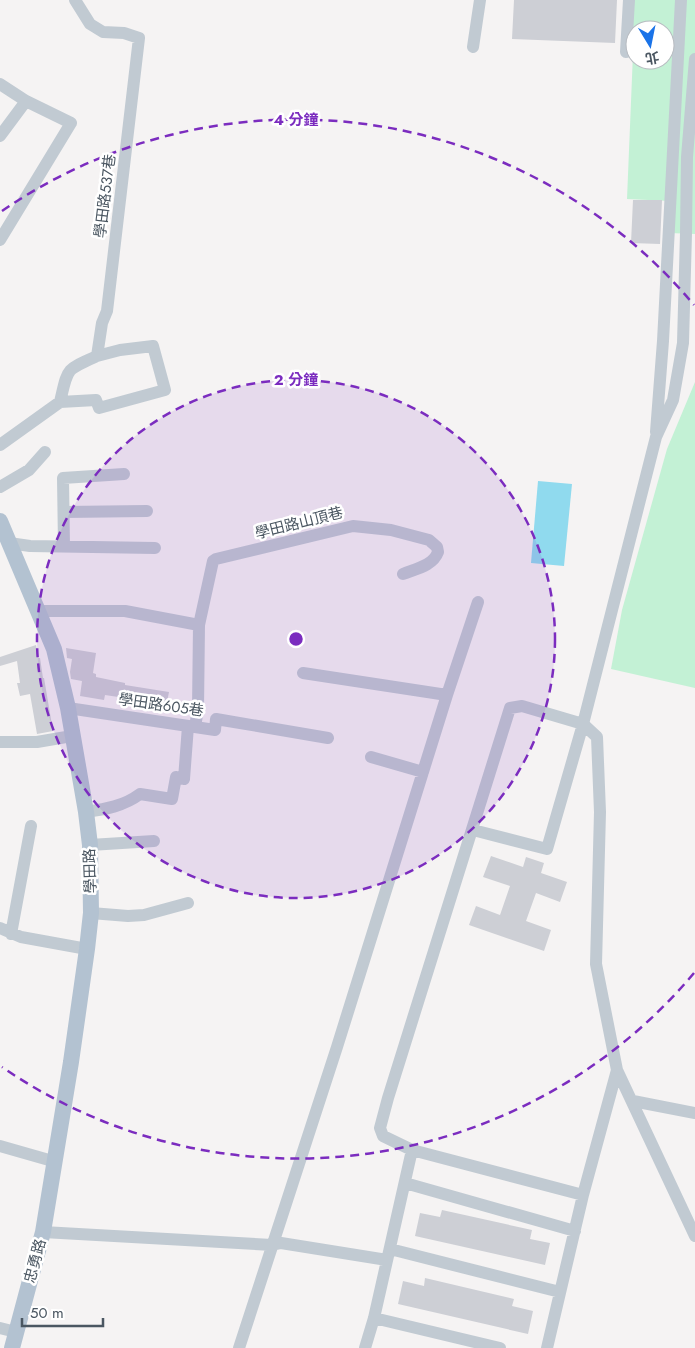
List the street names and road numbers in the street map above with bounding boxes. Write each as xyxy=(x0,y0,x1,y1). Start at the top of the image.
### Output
street label: 學田路537巷 xyxy=(89,153,121,239)
street label: 學田路山頂巷 xyxy=(253,501,345,545)
street label: 學田路605巷 xyxy=(117,688,205,722)
street label: 學田路 xyxy=(78,848,102,894)
street label: 忠勇路 xyxy=(19,1236,51,1286)

